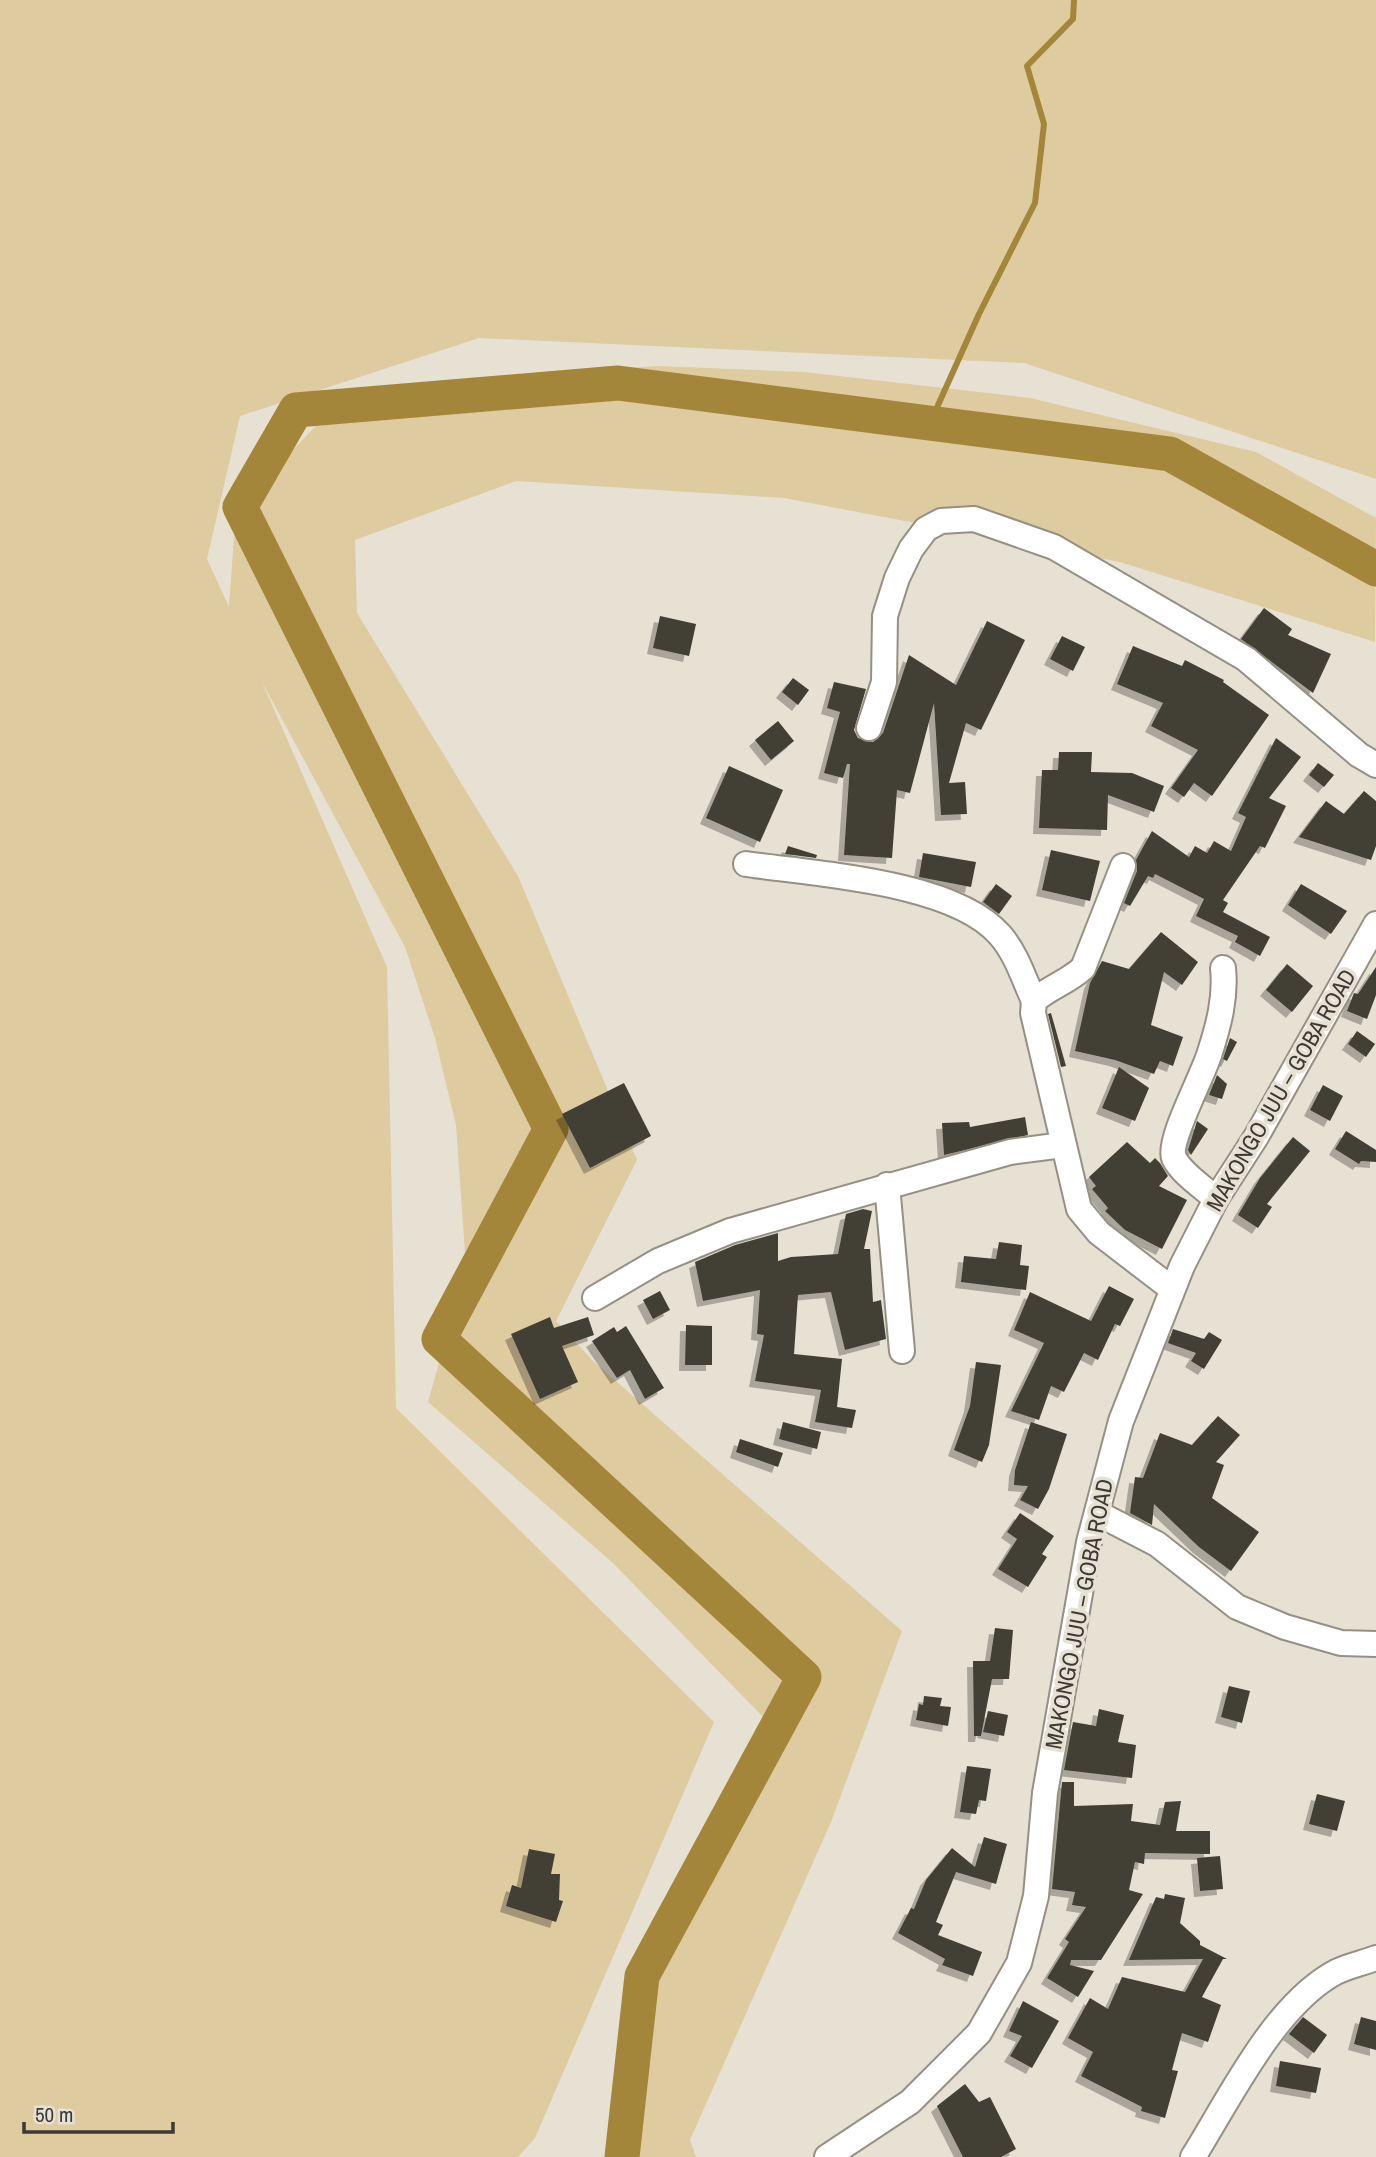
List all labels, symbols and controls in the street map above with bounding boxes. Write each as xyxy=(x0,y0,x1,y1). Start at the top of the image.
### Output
street label: MAKONGO JUU – GOBA ROAD xyxy=(1198,963,1363,1216)
street label: MAKONGO JUU – GOBA ROAD xyxy=(1037,1476,1120,1752)
scale bar xyxy=(24,2090,173,2134)
text: 50 m xyxy=(35,2100,73,2129)

